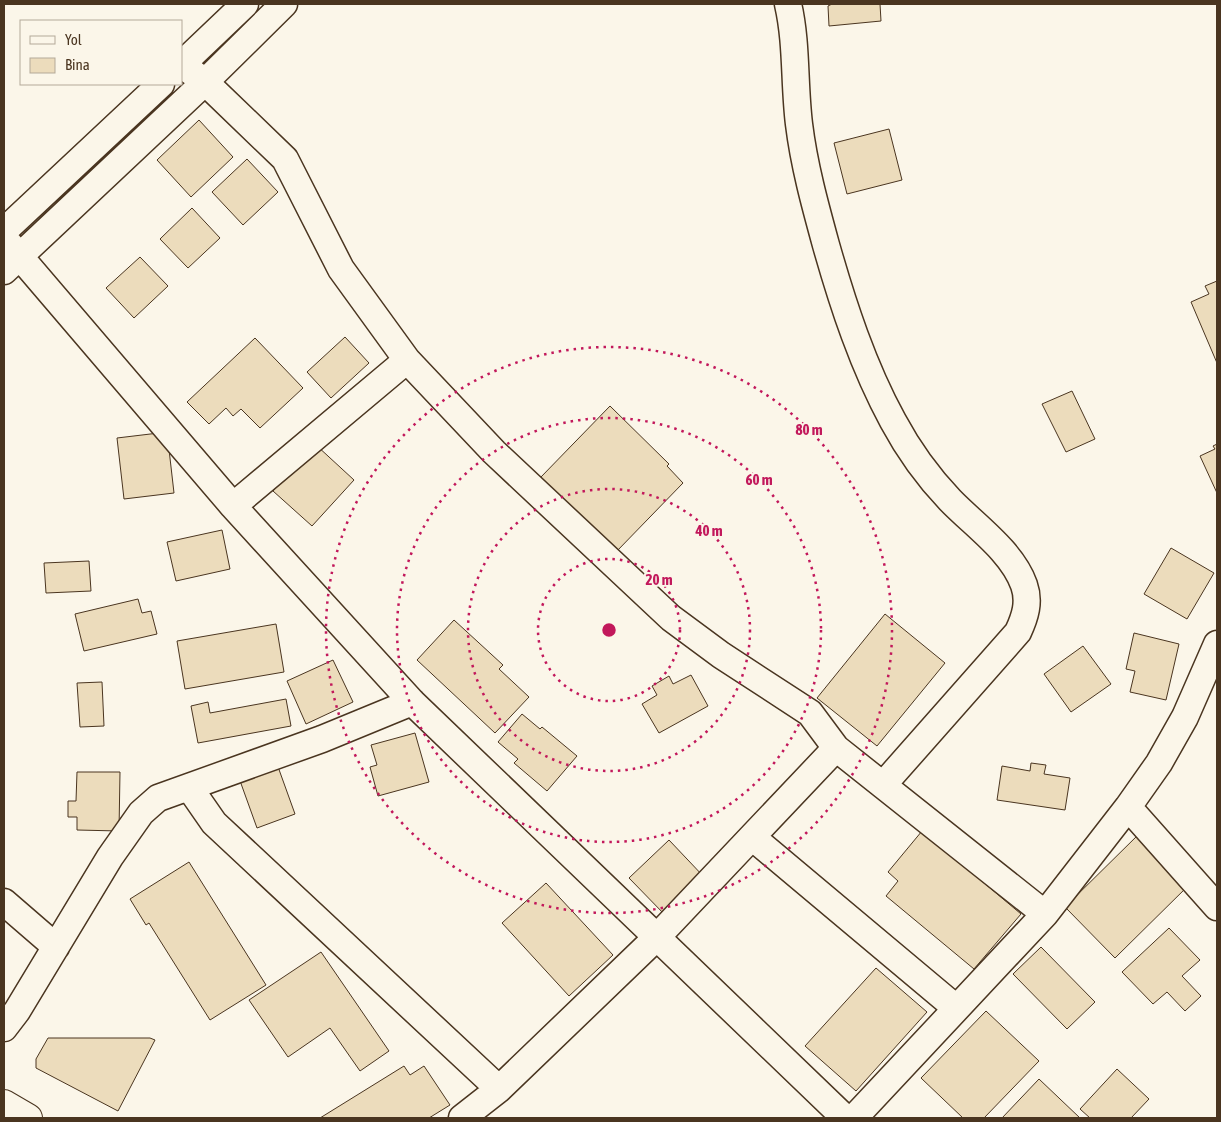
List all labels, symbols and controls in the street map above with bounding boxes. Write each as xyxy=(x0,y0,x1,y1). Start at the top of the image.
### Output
legend xyxy=(20,20,182,85)
text: Yol xyxy=(65,31,82,48)
text: Bina xyxy=(65,56,90,73)
text: 80 m xyxy=(796,421,823,438)
text: 60 m xyxy=(746,471,773,488)
text: 40 m xyxy=(695,522,723,539)
text: 20 m xyxy=(646,571,673,588)
centre of rings xyxy=(600,621,618,639)

